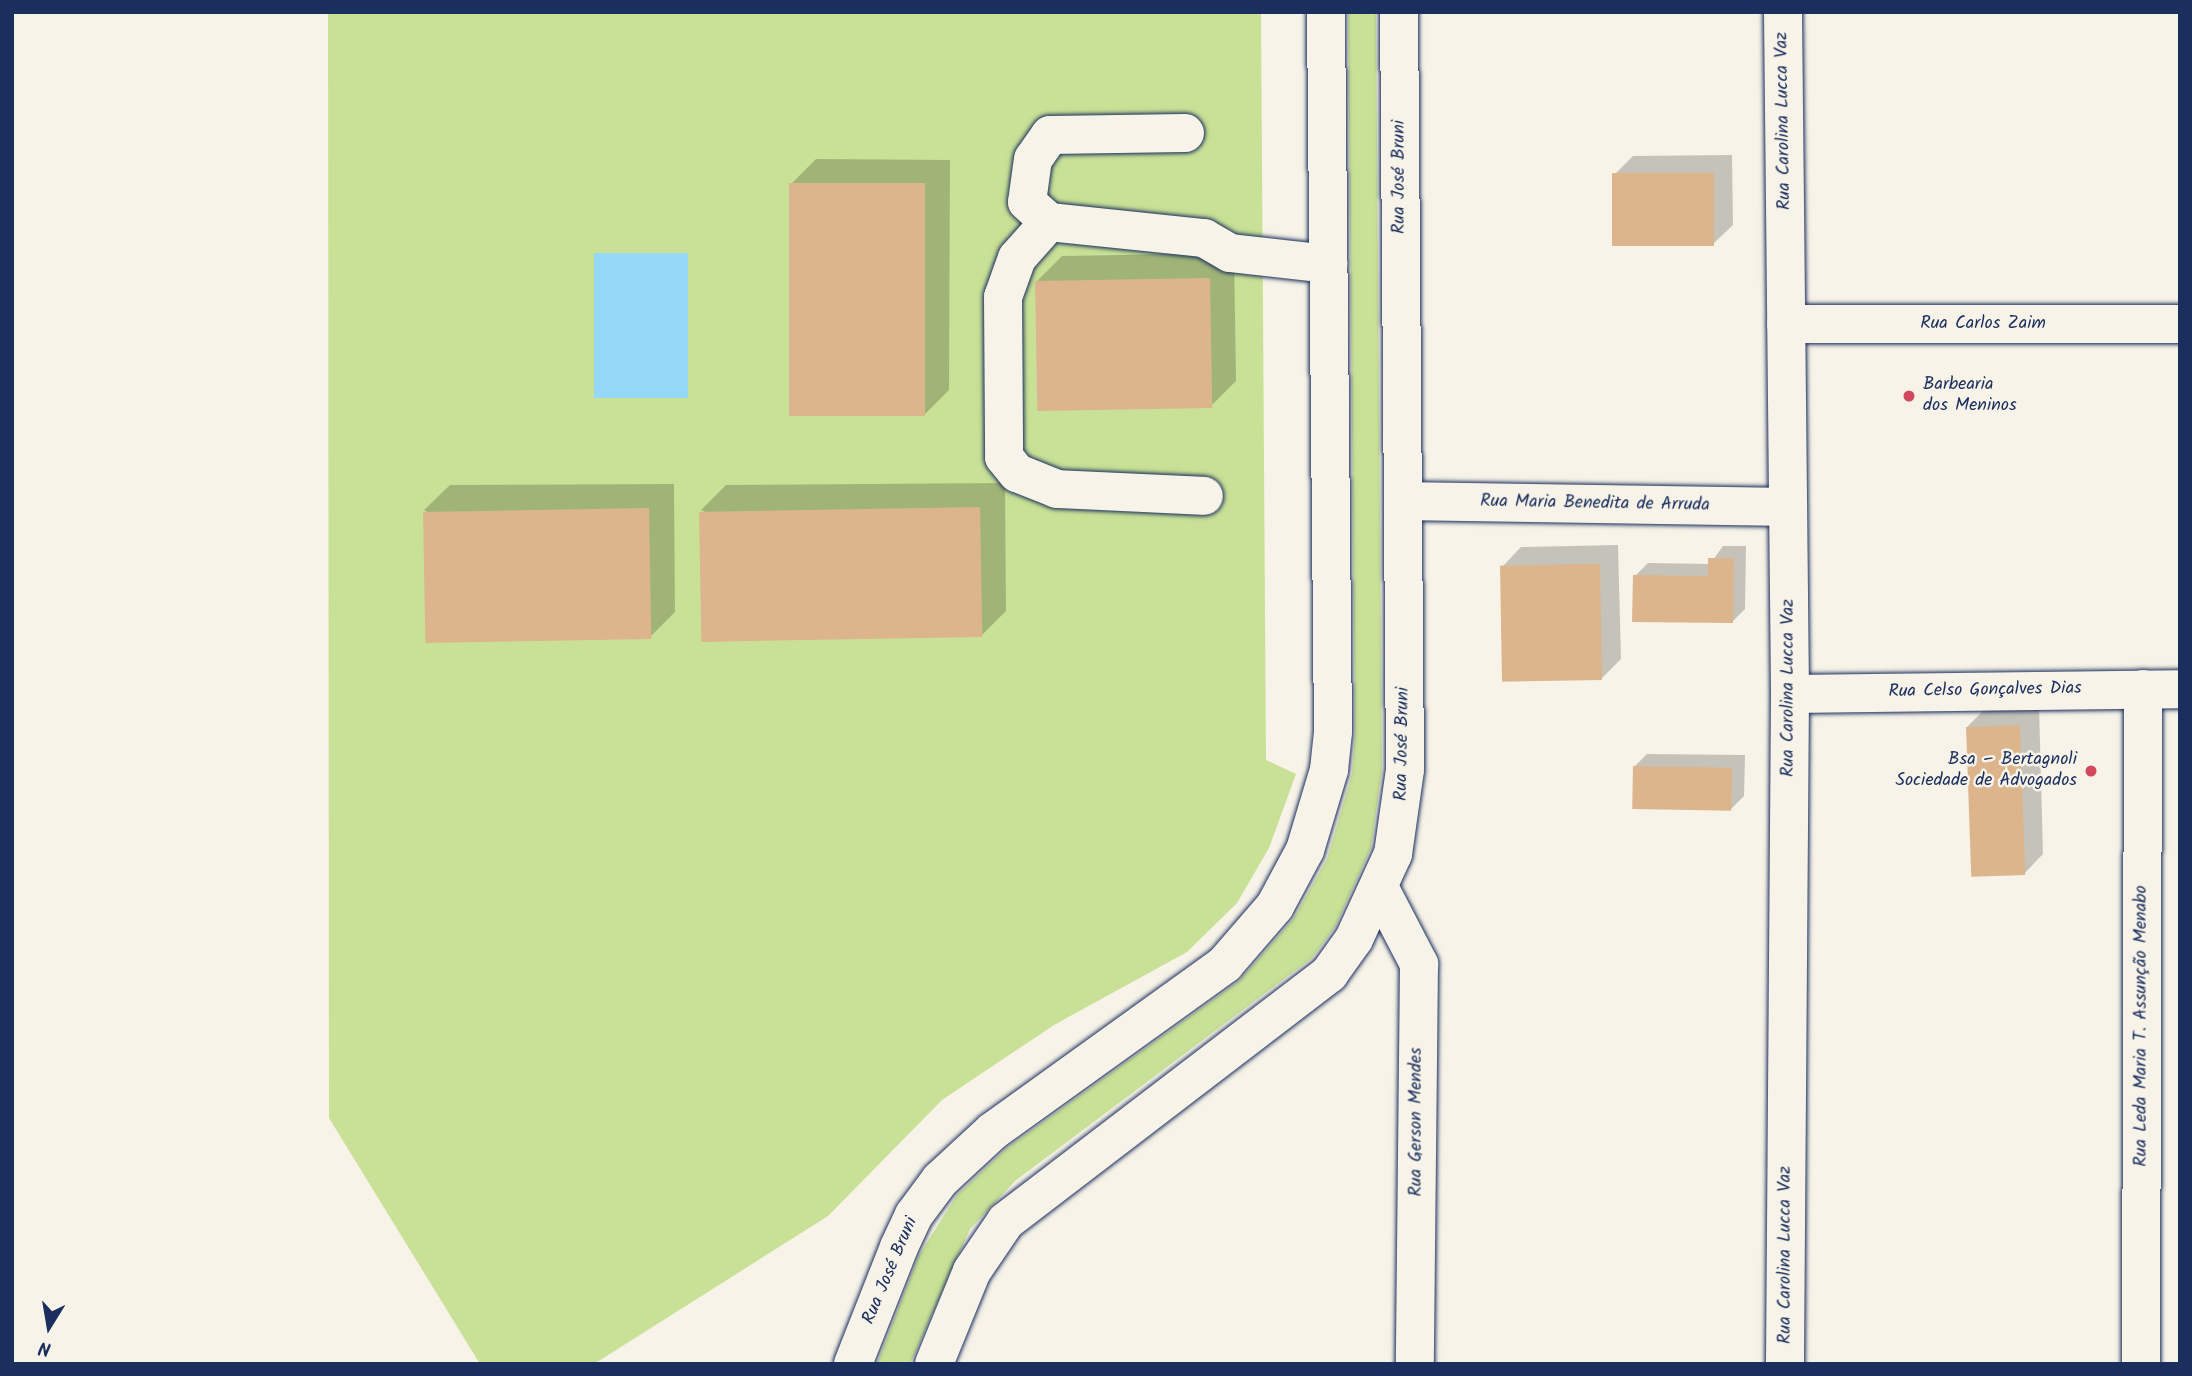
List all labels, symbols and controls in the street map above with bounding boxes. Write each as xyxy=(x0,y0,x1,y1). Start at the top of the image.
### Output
street label: Rua Carolina Lucca Vaz xyxy=(1772,32,1796,210)
street label: Rua José Bruni xyxy=(1389,120,1411,234)
street label: Rua Carlos Zaim xyxy=(1920,313,2046,335)
place label: Barbearia dos Meninos xyxy=(1923,375,2017,418)
marker: Barbearia dos Meninos xyxy=(1901,388,1917,404)
street label: Rua Maria Benedita de Arruda xyxy=(1480,491,1710,517)
street label: Rua Carolina Lucca Vaz xyxy=(1778,599,1800,777)
street label: Rua Celso Gonçalves Dias xyxy=(1888,679,2082,703)
street label: Rua José Bruni xyxy=(1391,687,1415,801)
place label: Bsa – Bertagnoli Sociedade de Advogados xyxy=(1895,750,2077,792)
marker: Bsa – Bertagnoli Sociedade de Advogados xyxy=(2083,763,2099,779)
street label: Rua Leda Maria T. Assunção Menabo xyxy=(2131,885,2153,1167)
street label: Rua Gerson Mendes xyxy=(1406,1047,1428,1197)
street label: Rua Carolina Lucca Vaz xyxy=(1775,1166,1797,1344)
street label: Rua José Bruni xyxy=(859,1214,923,1328)
north arrow xyxy=(14,1292,84,1362)
text: N xyxy=(36,1332,54,1363)

